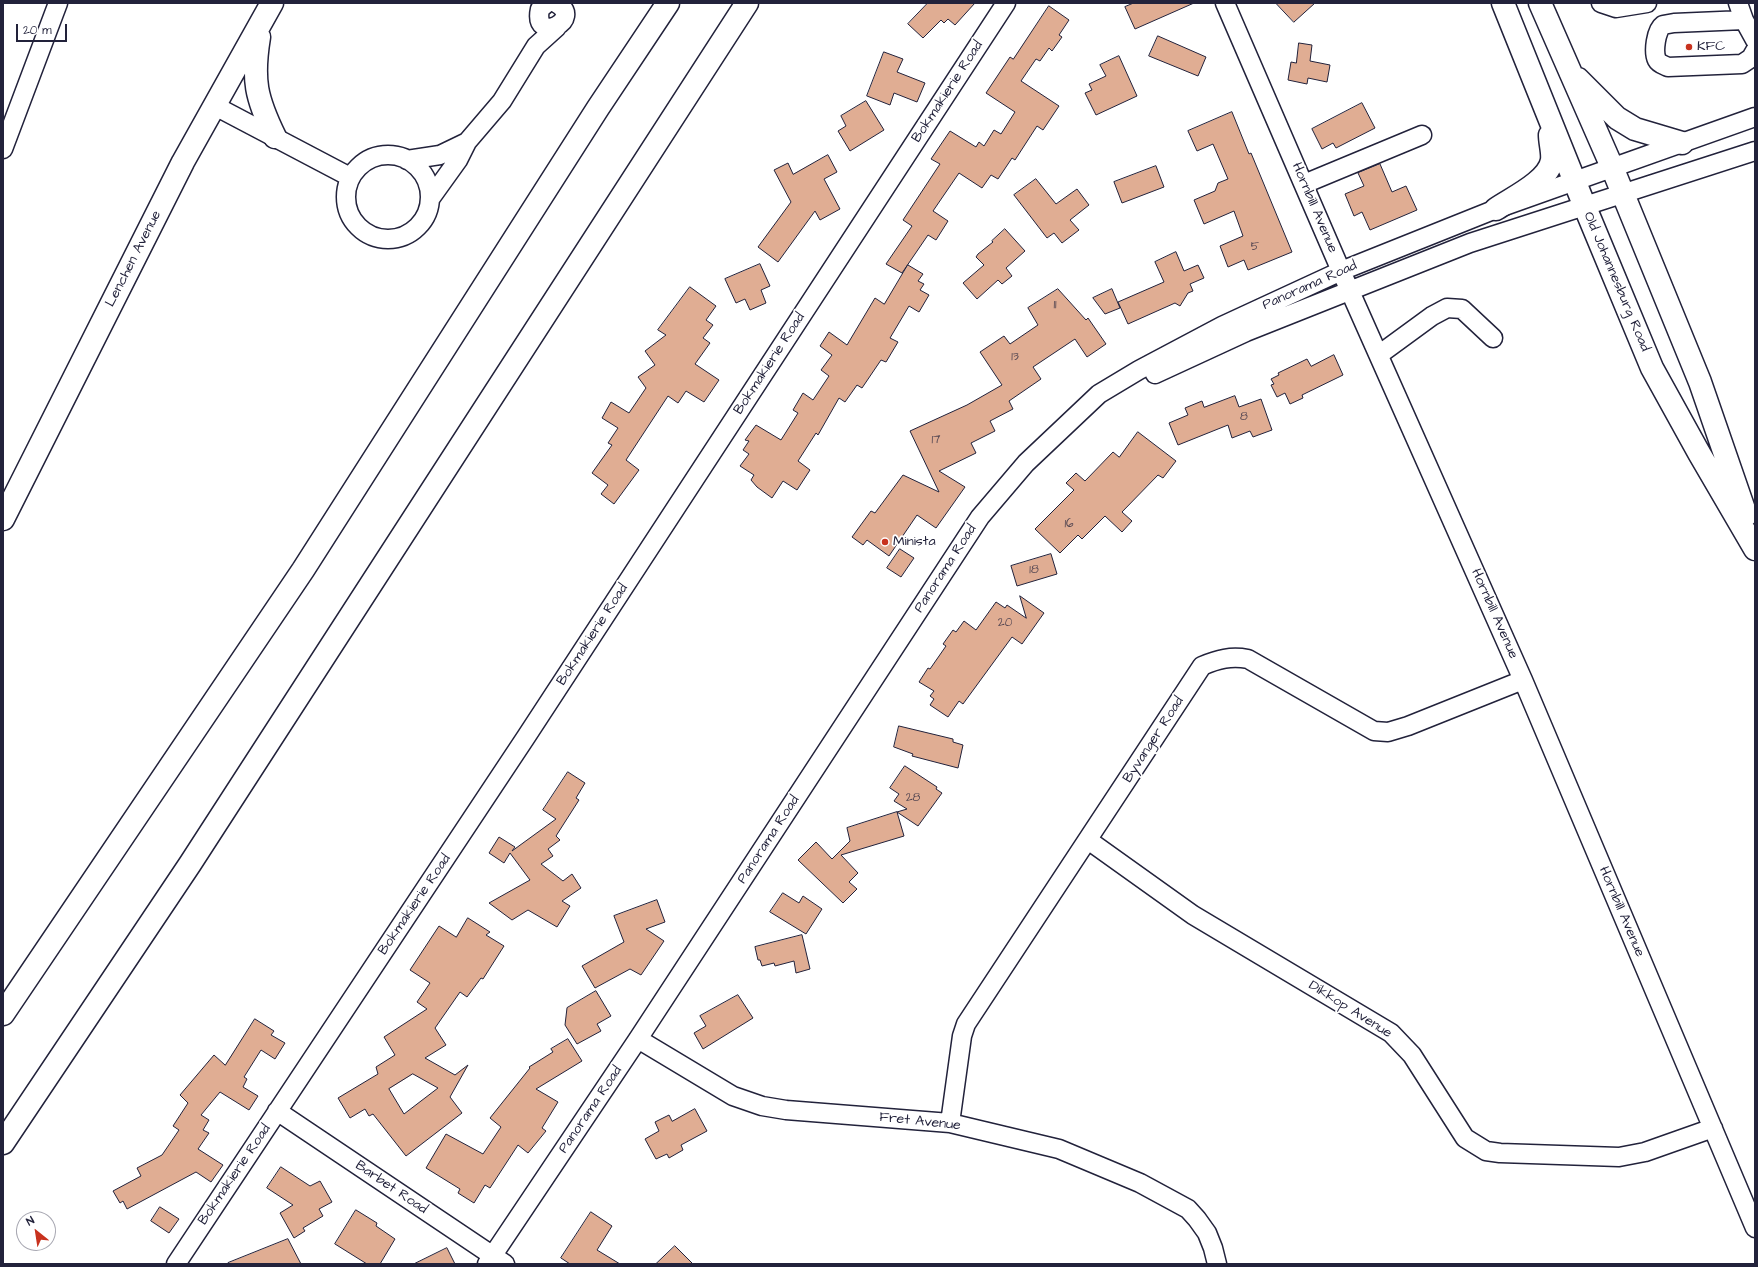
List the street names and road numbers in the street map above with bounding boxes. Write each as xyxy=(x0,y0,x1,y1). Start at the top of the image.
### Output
street label: Bokmakierie Road xyxy=(909,38,987,146)
street label: Hornbill Avenue xyxy=(1287,160,1341,256)
street label: Lenchen Avenue xyxy=(103,208,165,310)
street label: Old Johannesburg Road xyxy=(1579,210,1653,354)
street label: Panorama Road xyxy=(1260,258,1360,314)
street label: Bokmakierie Road xyxy=(731,310,809,418)
street label: Panorama Road xyxy=(911,522,981,616)
street label: Hornbill Avenue xyxy=(1467,566,1521,662)
street label: Bokmakierie Road xyxy=(554,581,632,689)
street label: Byvanger Road xyxy=(1120,694,1188,786)
street label: Panorama Road xyxy=(734,793,804,887)
street label: Bokmakierie Road xyxy=(375,851,455,959)
street label: Hornbill Avenue xyxy=(1594,864,1648,960)
street label: Dikkop Avenue xyxy=(1305,978,1395,1042)
street label: Panorama Road xyxy=(556,1063,626,1157)
street label: Fret Avenue xyxy=(878,1109,962,1135)
street label: Bokmakierie Road xyxy=(195,1121,275,1229)
street label: Barbet Road xyxy=(352,1158,430,1218)

